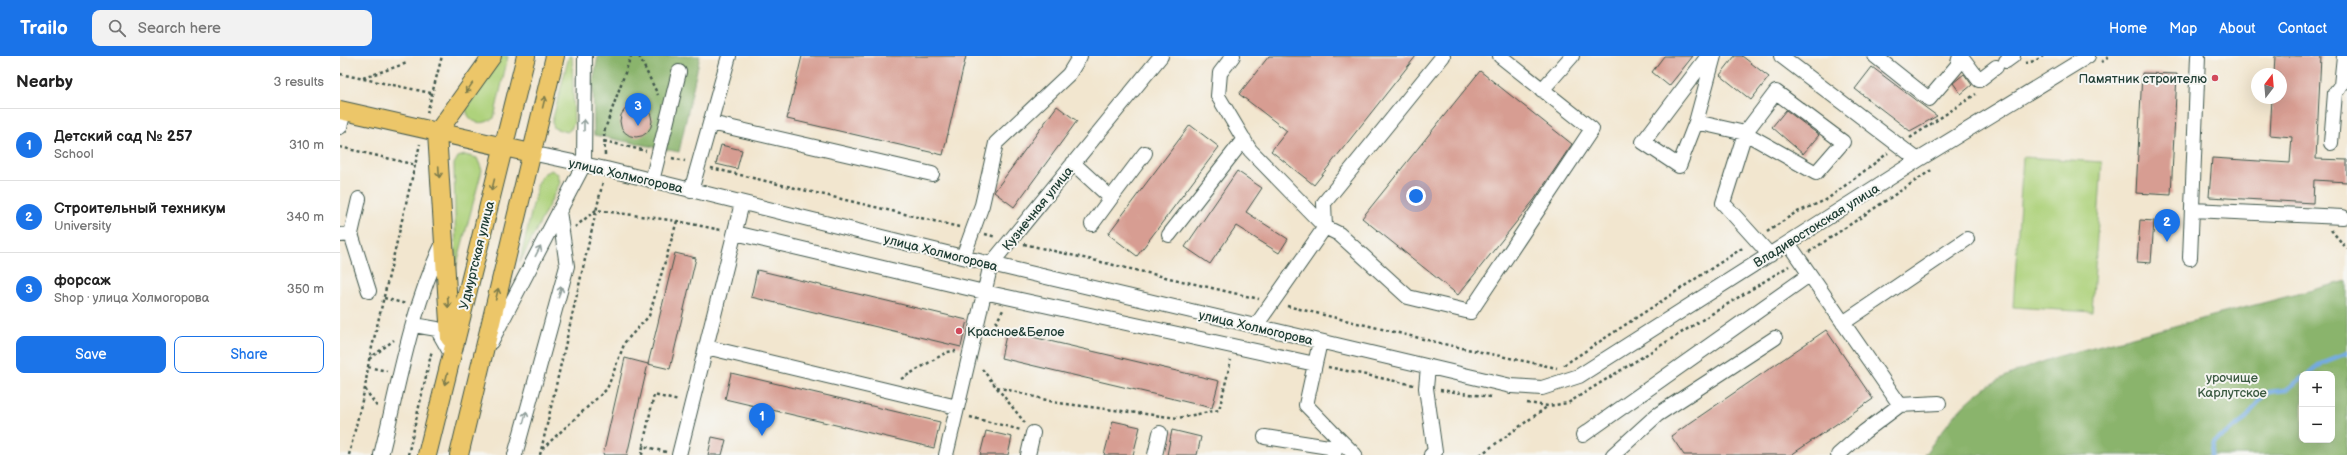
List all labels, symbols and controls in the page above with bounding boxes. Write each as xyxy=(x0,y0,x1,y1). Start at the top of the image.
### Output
search box xyxy=(92,10,372,46)
text: Trailo xyxy=(20,17,68,40)
icon: search xyxy=(106,17,128,39)
text: Search here xyxy=(138,19,221,38)
text: Home xyxy=(2109,20,2147,37)
text: Map xyxy=(2169,20,2197,37)
text: About xyxy=(2219,20,2256,37)
text: Contact xyxy=(2278,20,2327,37)
north arrow xyxy=(2251,68,2287,104)
place label: Памятник строителю xyxy=(2079,71,2207,87)
text: Nearby xyxy=(16,72,73,92)
marker: Памятник строителю xyxy=(2210,73,2220,83)
text: 3 results xyxy=(273,74,324,90)
one-way arrow xyxy=(465,82,473,93)
pin: 3 xyxy=(625,93,651,126)
one-way arrow xyxy=(540,95,548,108)
one-way arrow xyxy=(580,119,588,132)
text: Детский сад № 257 xyxy=(54,127,193,146)
text: 1 xyxy=(26,137,32,153)
text: 310 m xyxy=(289,137,324,153)
text: School xyxy=(54,146,94,162)
street label: улица Холмогорова xyxy=(567,155,685,197)
street label: Кузнечная улица xyxy=(999,163,1077,254)
one-way arrow xyxy=(436,165,443,178)
one-way arrow xyxy=(489,178,496,191)
street label: Владивостокская улица xyxy=(1751,180,1883,271)
your location xyxy=(1406,186,1426,206)
text: Строительный техникум xyxy=(54,199,226,218)
street label: Удмуртская улица xyxy=(456,199,498,311)
text: 2 xyxy=(25,209,33,225)
text: 340 m xyxy=(286,209,324,225)
pin: 2 xyxy=(2154,209,2180,242)
text: University xyxy=(54,218,111,234)
street label: улица Холмогорова xyxy=(882,231,1000,275)
one-way arrow xyxy=(535,245,542,257)
text: форсаж xyxy=(54,271,111,290)
text: 3 xyxy=(25,281,33,297)
text: 350 m xyxy=(287,281,324,297)
one-way arrow xyxy=(557,286,564,299)
one-way arrow xyxy=(494,288,501,301)
text: Shop · улица Холмогорова xyxy=(54,290,209,306)
one-way arrow xyxy=(444,295,451,308)
street label: улица Холмогорова xyxy=(1197,307,1315,349)
place label: Красное&Белое xyxy=(967,324,1064,340)
marker: Красное&Белое xyxy=(954,326,964,336)
button: Save xyxy=(16,336,166,373)
button: Share xyxy=(174,336,324,373)
park label: урочище Карлутское xyxy=(2197,370,2267,401)
map controls xyxy=(2299,371,2335,443)
button: + xyxy=(2299,371,2335,407)
one-way arrow xyxy=(441,372,449,385)
pin: 1 xyxy=(749,403,775,436)
button: − xyxy=(2299,407,2335,443)
one-way arrow xyxy=(522,411,529,424)

